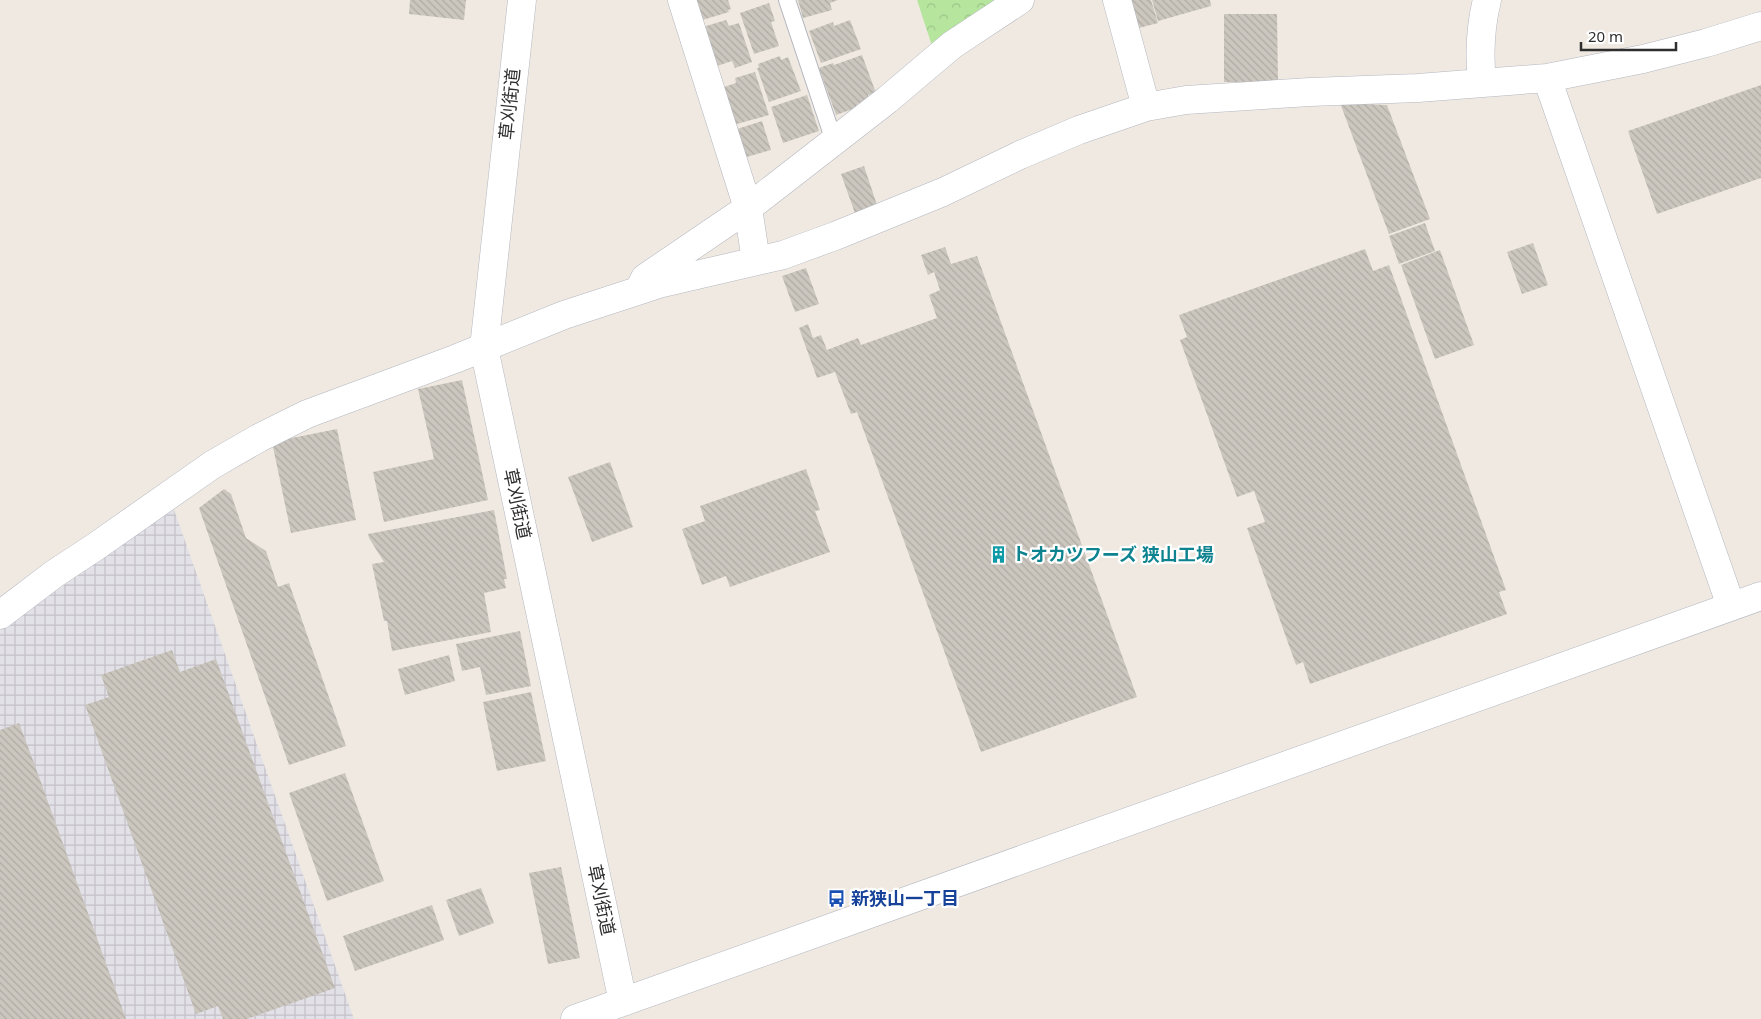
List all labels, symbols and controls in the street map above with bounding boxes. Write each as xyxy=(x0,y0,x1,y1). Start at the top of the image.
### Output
scale bar xyxy=(1581,20,1676,52)
text: 20 m xyxy=(1588,26,1623,46)
street label: 草刈街道 xyxy=(493,67,525,141)
street label: 草刈街道 xyxy=(499,466,537,542)
place label: トオカツフーズ 狭山工場 xyxy=(1012,542,1214,566)
building icon: トオカツフーズ 狭山工場 xyxy=(988,545,1008,565)
street label: 草刈街道 xyxy=(583,862,621,938)
place label: 新狭山一丁目 xyxy=(851,886,959,910)
bus stop icon: 新狭山一丁目 xyxy=(827,889,847,909)

